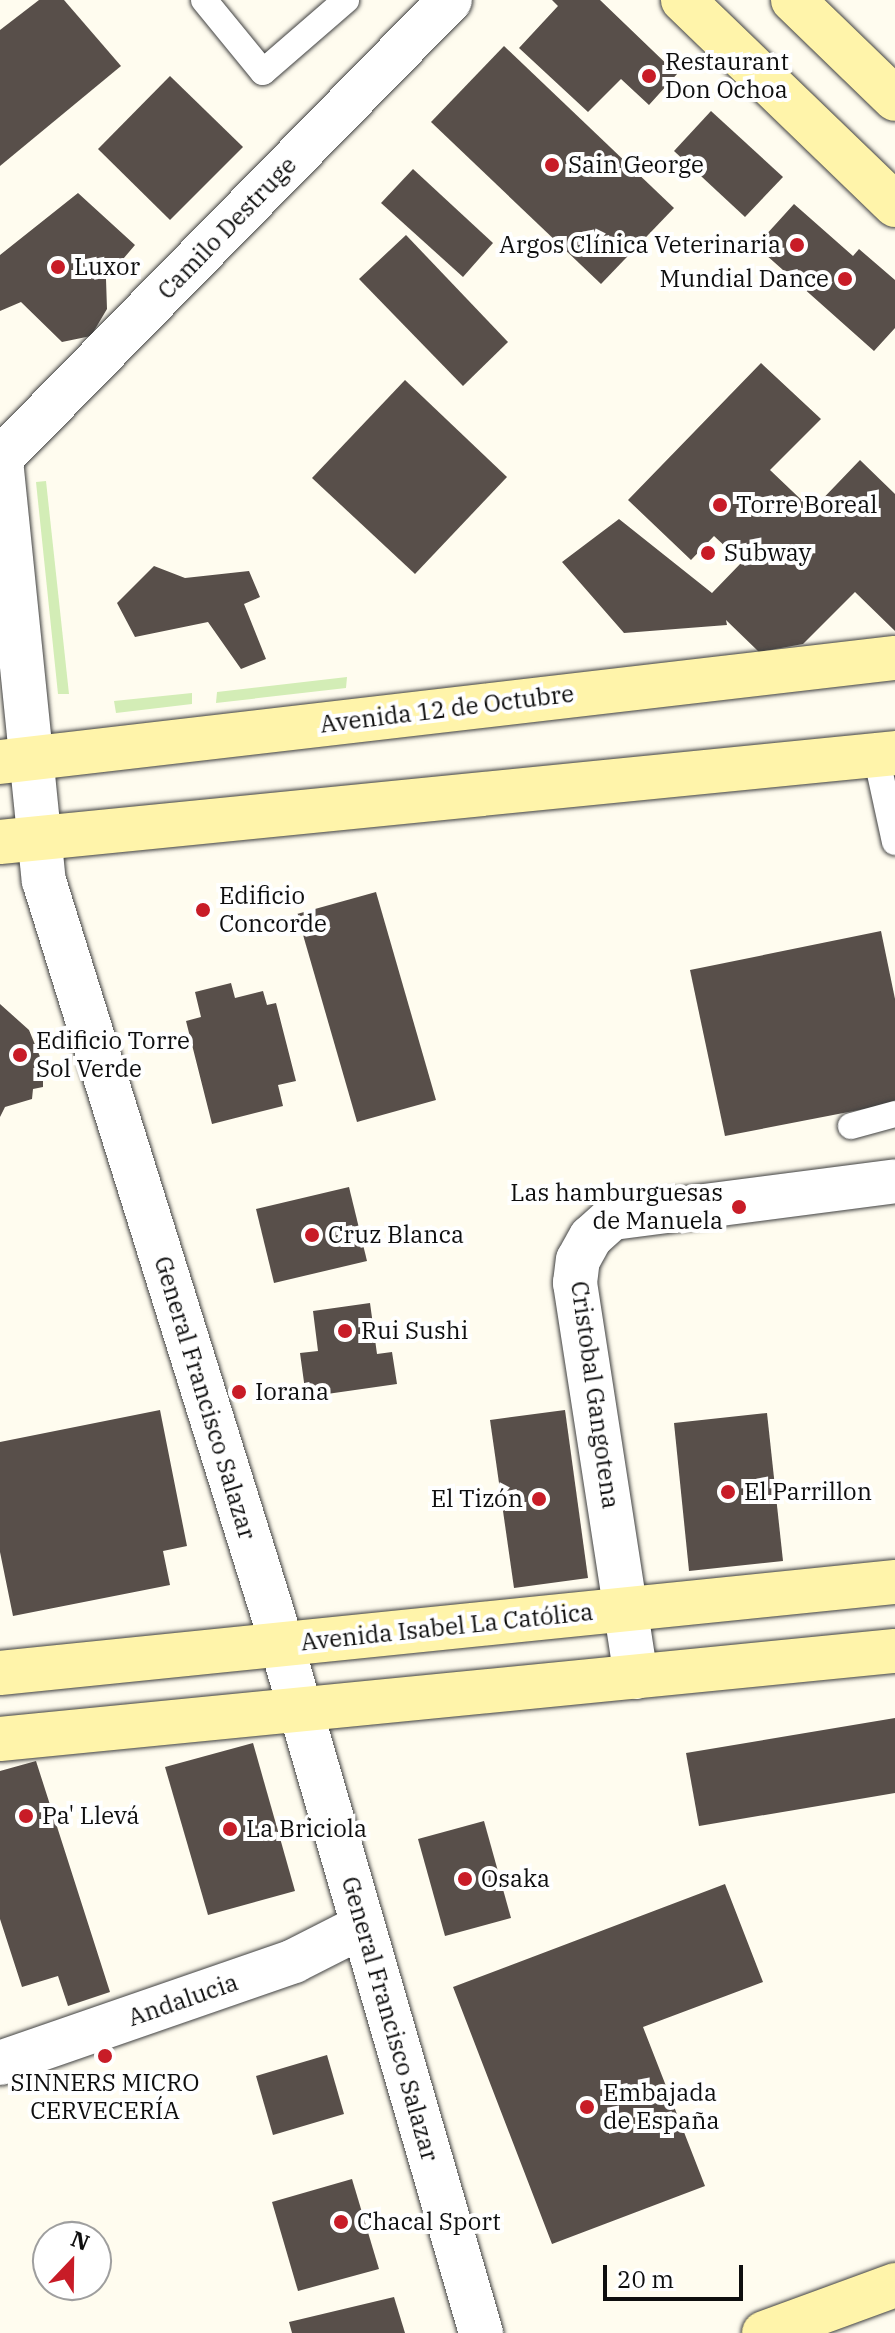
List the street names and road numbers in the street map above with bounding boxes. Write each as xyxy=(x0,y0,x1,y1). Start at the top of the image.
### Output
street label: Camilo Destruge xyxy=(152,151,302,305)
street label: Avenida 12 de Octubre xyxy=(318,679,576,739)
street label: General Francisco Salazar xyxy=(148,1253,262,1543)
street label: Cristobal Gangotena xyxy=(565,1279,625,1511)
street label: Avenida Isabel La Católica xyxy=(299,1597,595,1657)
street label: General Francisco Salazar xyxy=(336,1873,444,2165)
street label: Andalucia xyxy=(124,1968,242,2032)

